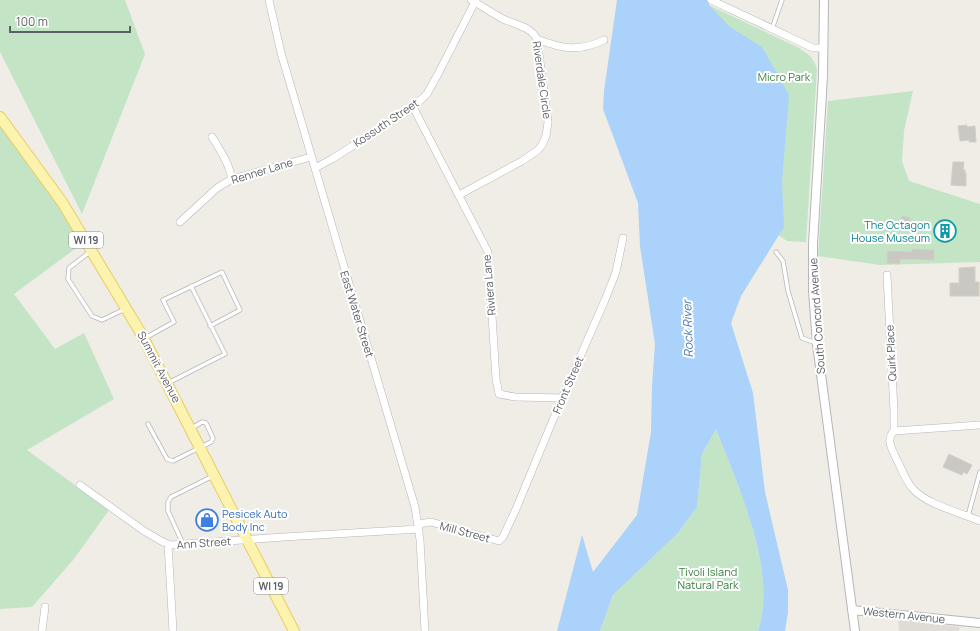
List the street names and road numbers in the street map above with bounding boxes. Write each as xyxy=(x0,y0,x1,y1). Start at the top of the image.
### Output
street label: Riverdale Circle xyxy=(530,40,555,120)
street label: Kossuth Street xyxy=(350,95,421,150)
street label: Renner Lane xyxy=(229,154,295,187)
road number: WI 19 xyxy=(69,232,103,248)
street label: Riviera Lane xyxy=(478,254,499,316)
street label: South Concord Avenue xyxy=(805,257,828,375)
street label: East Water Street xyxy=(337,269,378,359)
street label: Quirk Place xyxy=(882,324,899,382)
street label: Summit Avenue xyxy=(134,328,185,406)
street label: Front Street xyxy=(549,354,586,416)
street label: Mill Street xyxy=(438,518,492,545)
street label: Ann Street xyxy=(176,533,232,552)
road number: WI 19 xyxy=(254,578,288,594)
street label: Western Avenue xyxy=(862,603,947,626)

